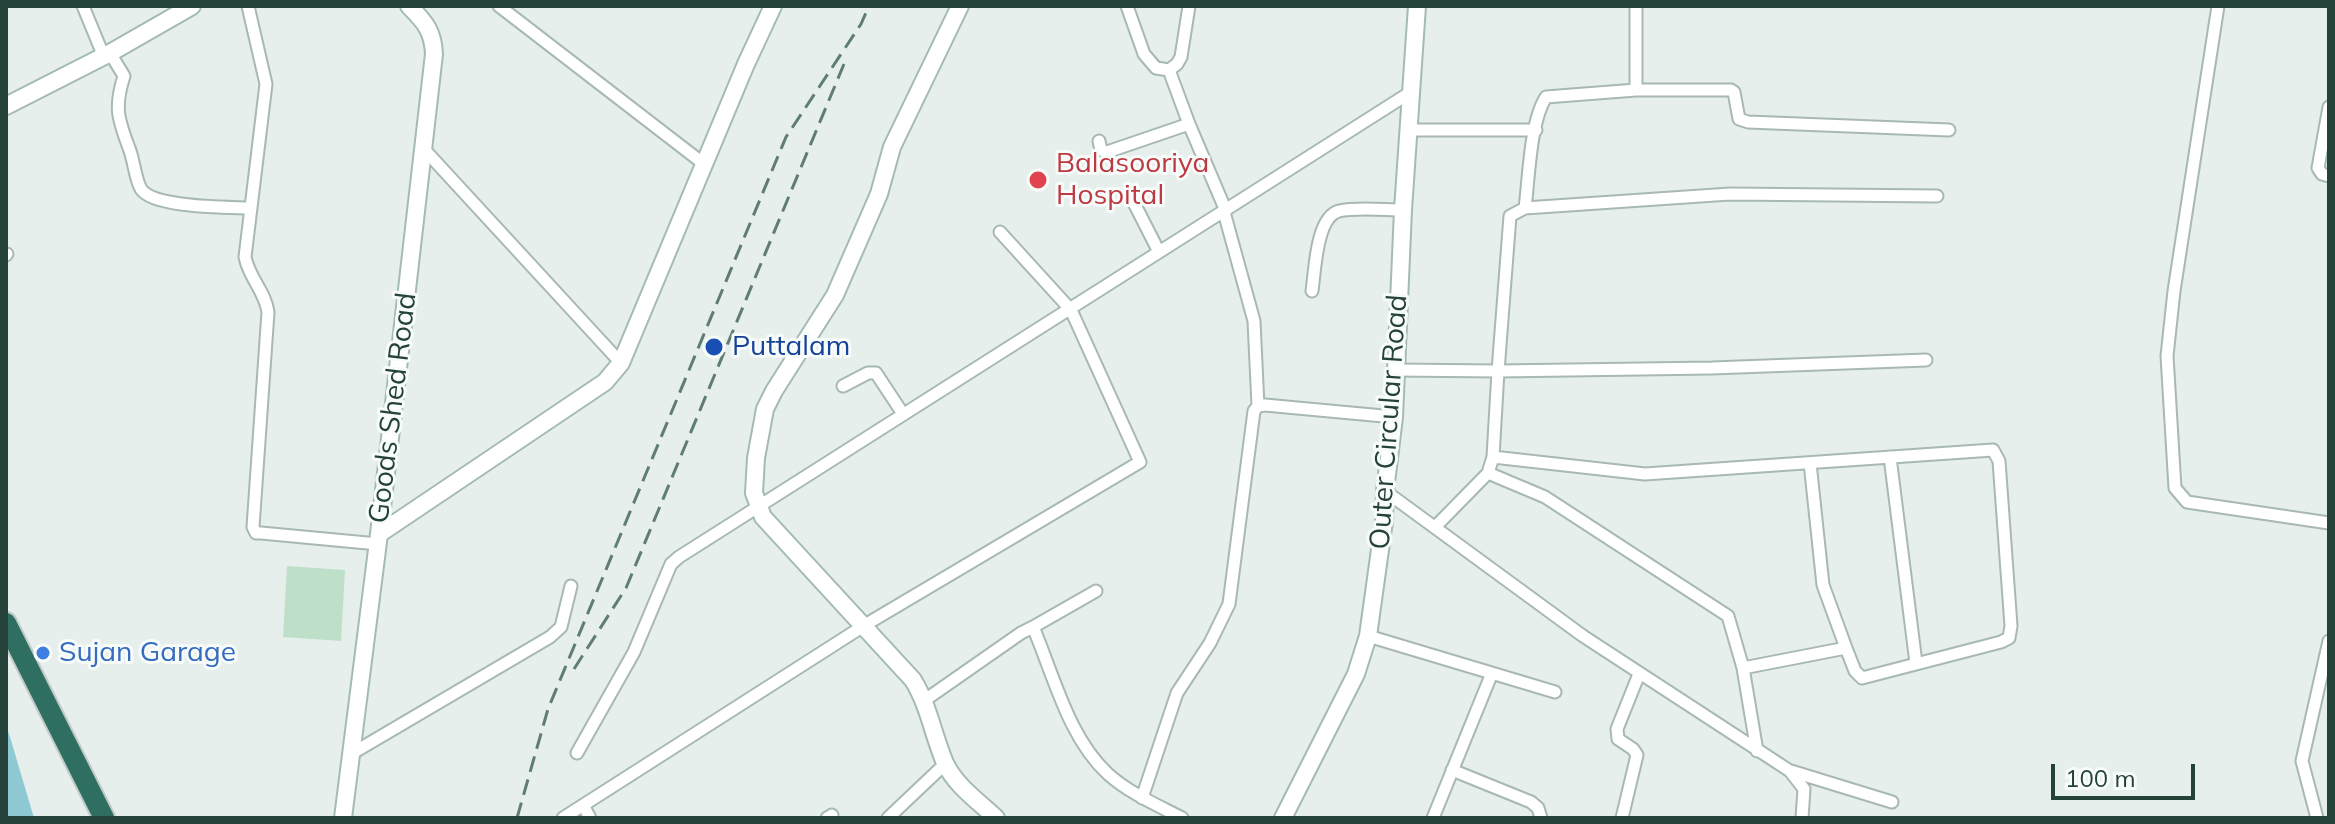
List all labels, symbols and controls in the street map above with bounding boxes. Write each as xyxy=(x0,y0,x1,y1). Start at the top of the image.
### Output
place label: Balasooriya Hospital xyxy=(1056,147,1209,213)
marker: Balasooriya Hospital xyxy=(1027,169,1049,191)
street label: Goods Shed Road xyxy=(362,291,424,525)
street label: Outer Circular Road xyxy=(1363,293,1415,551)
place label: Puttalam xyxy=(732,330,850,364)
marker: Puttalam xyxy=(703,336,725,358)
place label: Sujan Garage xyxy=(59,636,236,670)
marker: Sujan Garage xyxy=(34,644,52,662)
scale bar xyxy=(2055,748,2199,798)
text: 100 m xyxy=(2065,763,2136,793)

